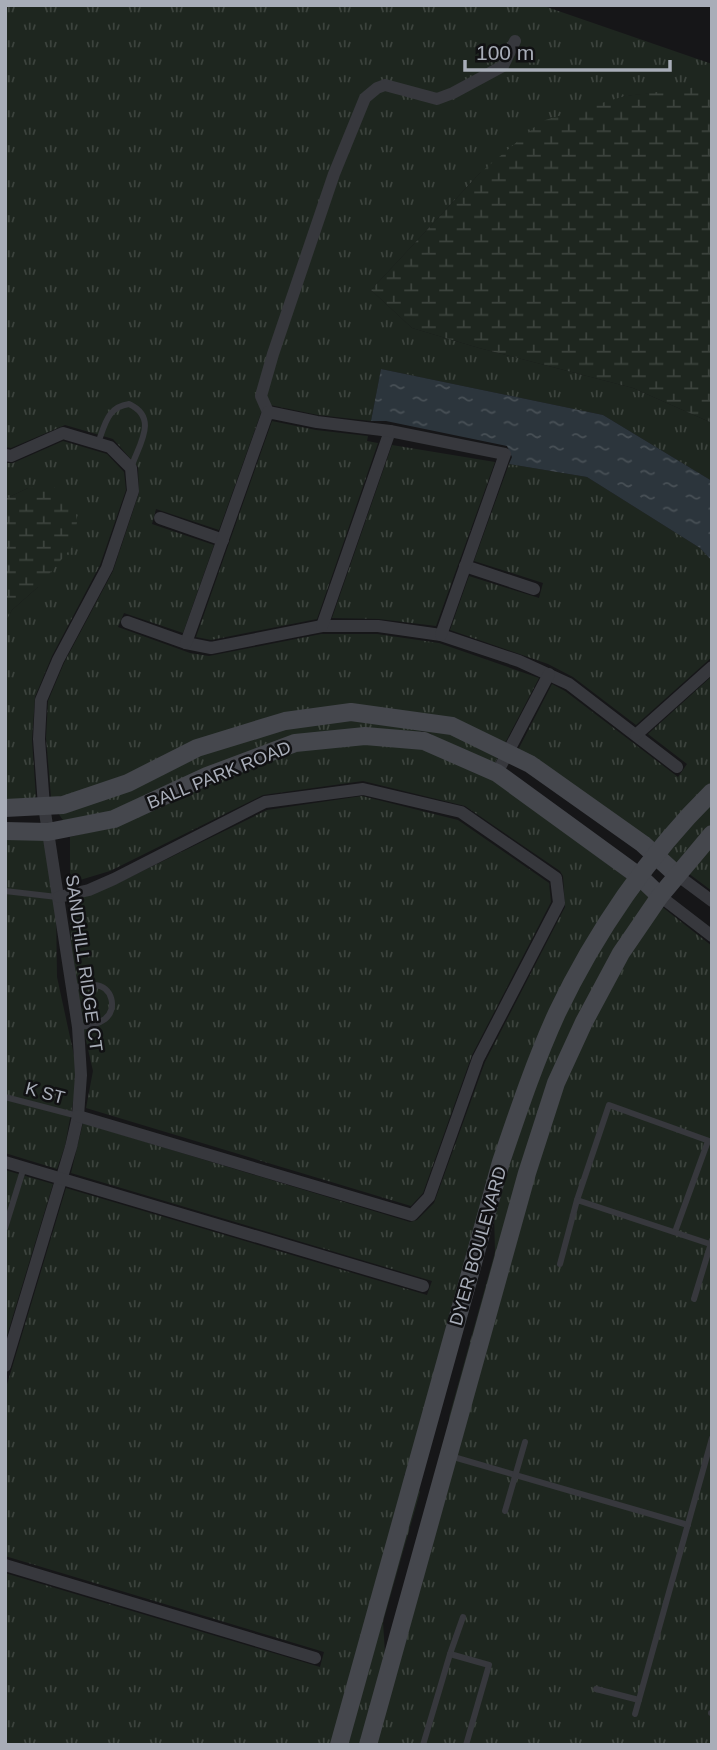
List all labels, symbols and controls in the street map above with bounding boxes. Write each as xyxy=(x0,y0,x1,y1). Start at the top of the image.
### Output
scale bar xyxy=(465,28,670,72)
text: 100 m xyxy=(476,41,534,64)
street label: BALL PARK ROAD xyxy=(144,737,294,813)
street label: SANDHILL RIDGE CT xyxy=(62,873,106,1053)
street label: K ST xyxy=(23,1078,67,1108)
street label: DYER BOULEVARD xyxy=(446,1164,510,1328)

